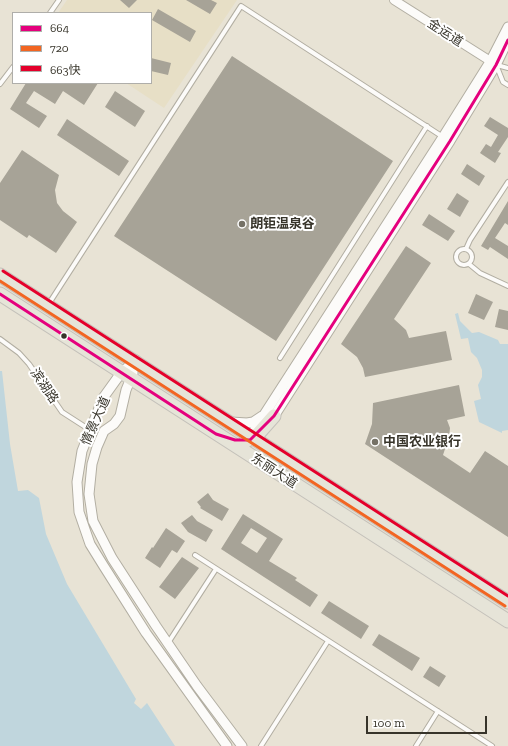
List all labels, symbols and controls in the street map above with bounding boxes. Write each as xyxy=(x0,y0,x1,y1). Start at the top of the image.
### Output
legend xyxy=(12,12,152,84)
street label: 金运道 xyxy=(424,16,466,50)
text: 664 xyxy=(50,21,69,35)
text: 720 xyxy=(50,41,69,55)
text: 663快 xyxy=(50,63,81,77)
place label: 朗钜温泉谷 xyxy=(250,216,315,232)
marker: 朗钜温泉谷 xyxy=(237,219,247,229)
unlabelled marker xyxy=(59,331,69,341)
street label: 滨湖路 xyxy=(27,365,61,407)
street label: 情景大道 xyxy=(78,394,114,448)
place label: 中国农业银行 xyxy=(383,434,461,450)
marker: 中国农业银行 xyxy=(370,437,380,447)
street label: 东丽大道 xyxy=(248,450,300,492)
scale bar xyxy=(368,708,489,734)
text: 100 m xyxy=(373,716,405,730)

